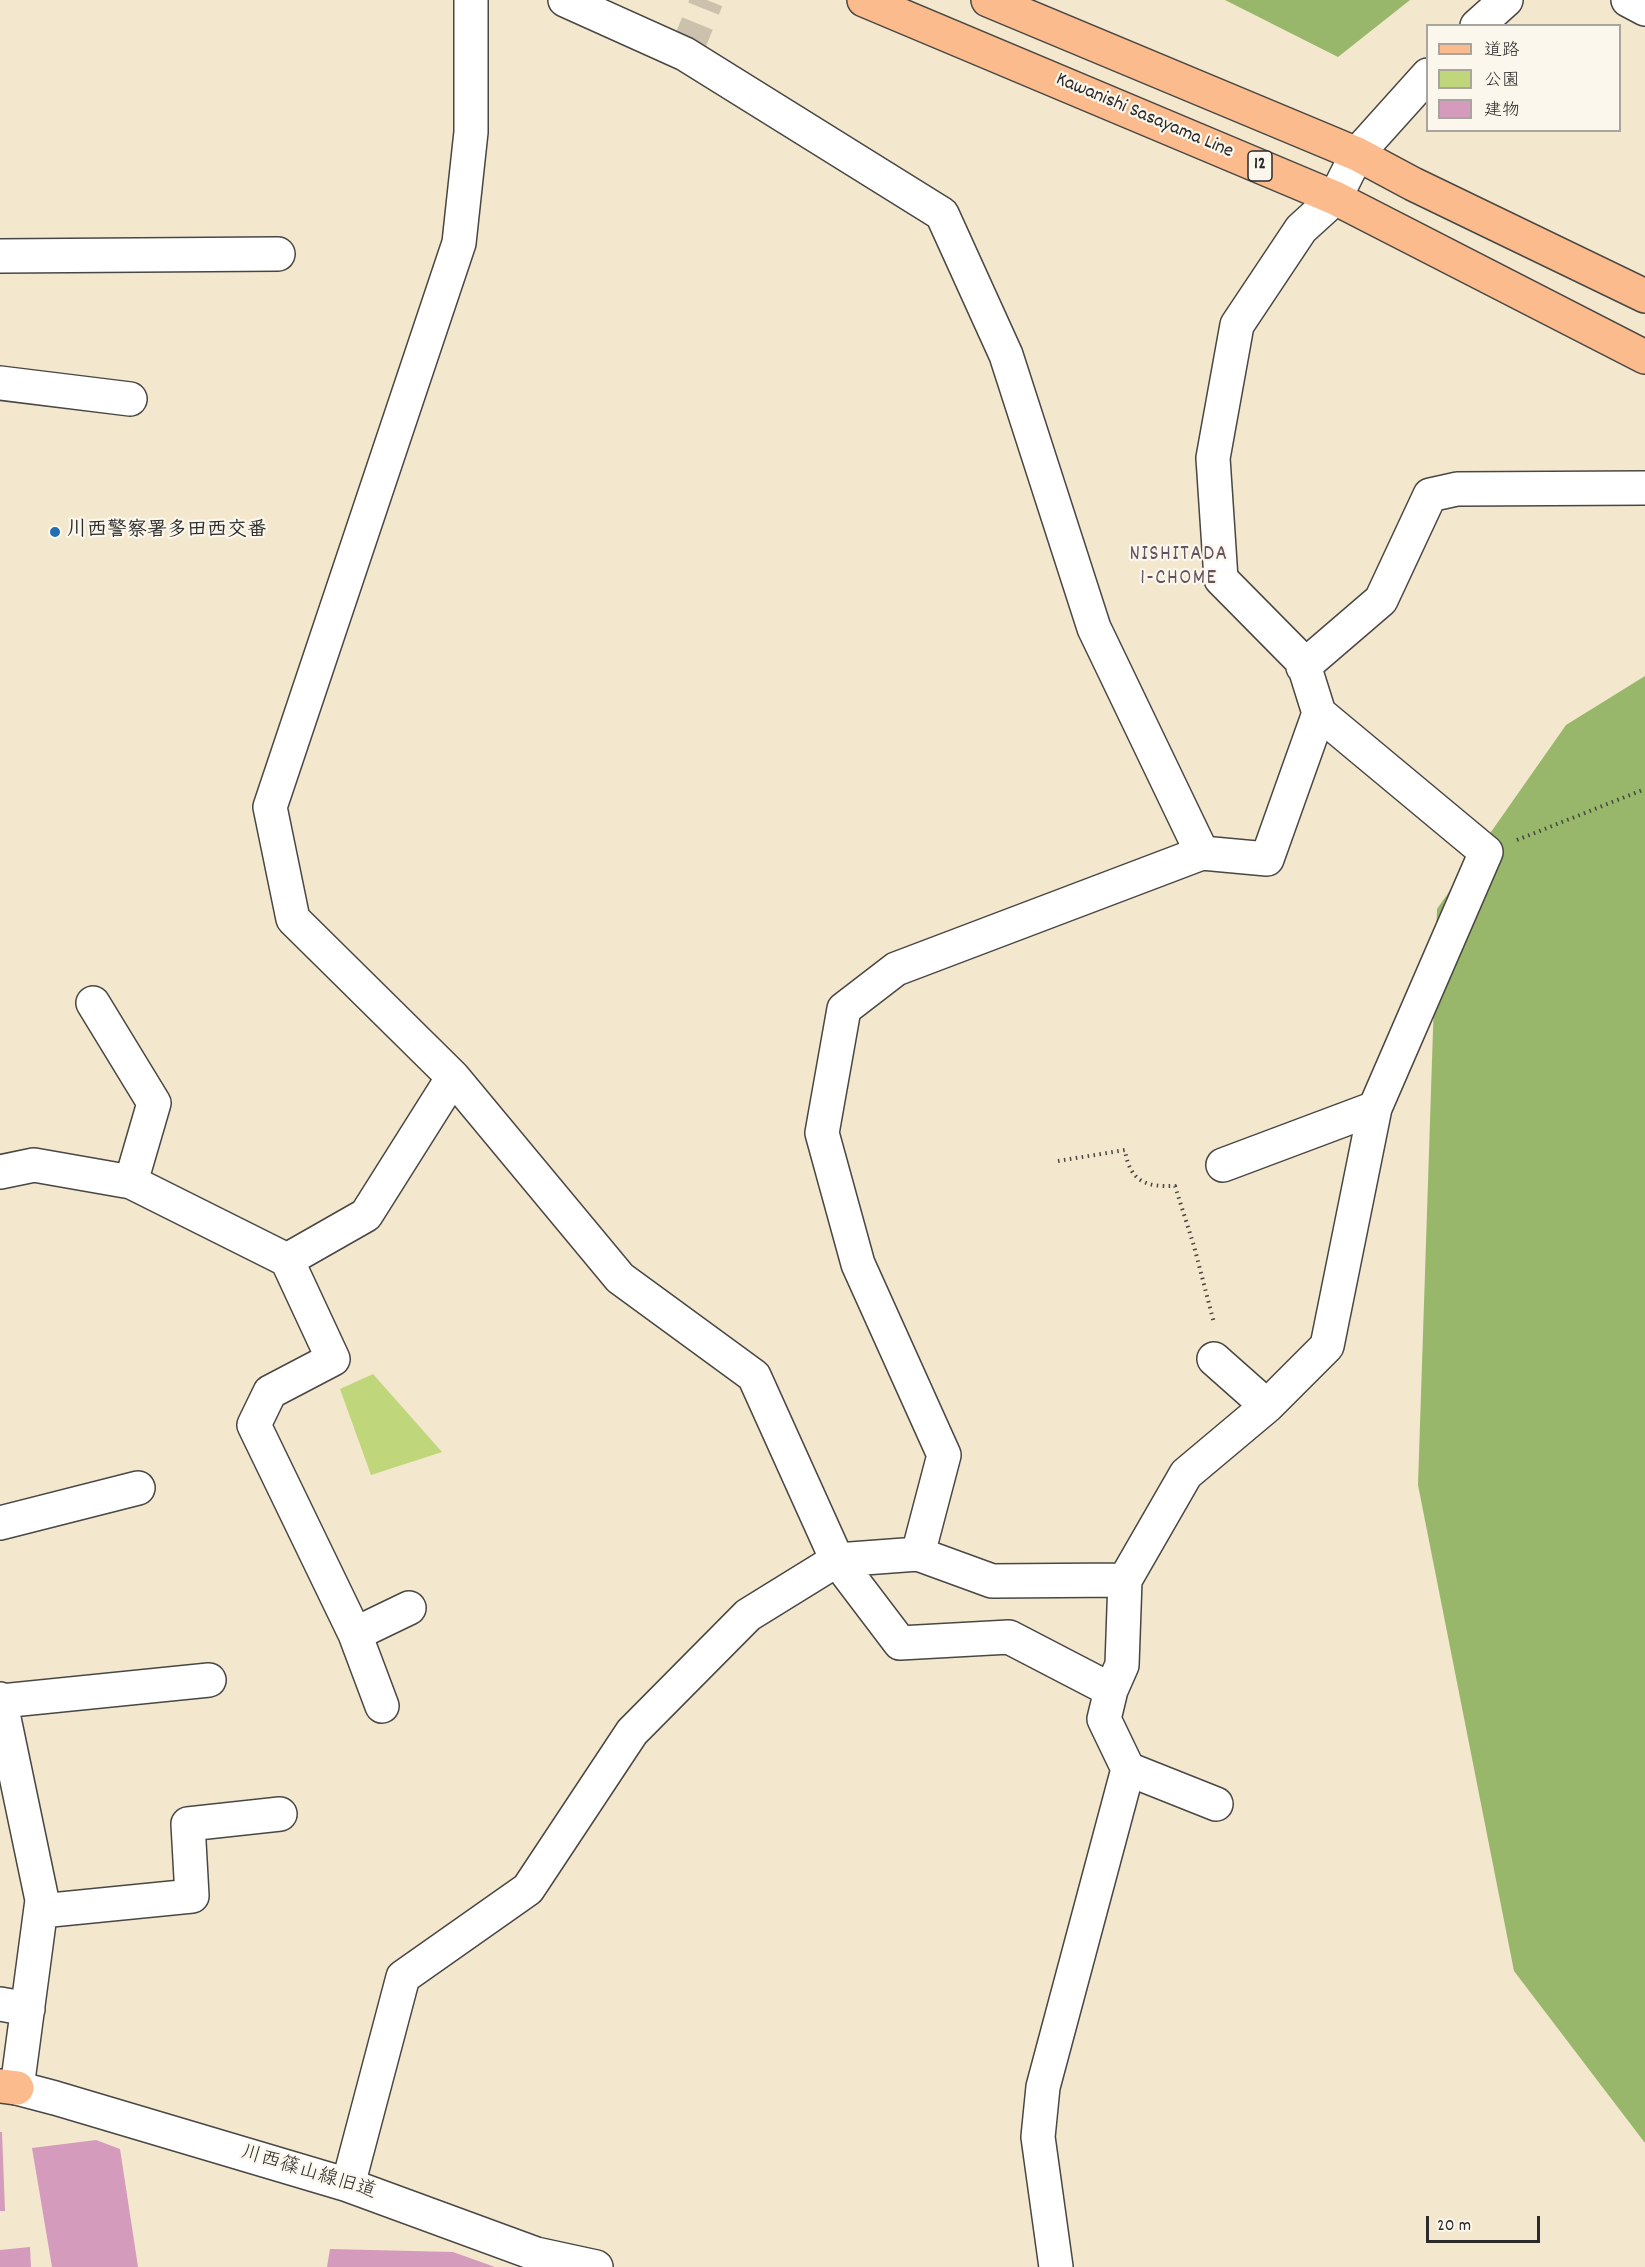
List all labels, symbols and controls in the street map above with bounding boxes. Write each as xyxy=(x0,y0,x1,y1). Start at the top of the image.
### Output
legend xyxy=(1426,24,1621,132)
text: 道路 xyxy=(1484,39,1520,64)
street label: Kawanishi Sasayama Line xyxy=(1052,69,1236,165)
text: 公園 xyxy=(1484,69,1520,94)
text: 建物 xyxy=(1484,99,1520,124)
road number: 12 xyxy=(1248,151,1272,181)
place label: 川西警察署多田西交番 xyxy=(67,520,267,544)
marker: 川西警察署多田西交番 xyxy=(48,525,62,539)
district label: NISHITADA 1-CHOME xyxy=(1129,543,1229,593)
street label: 川西篠山線旧道 xyxy=(238,2142,378,2206)
scale bar xyxy=(1429,2204,1543,2242)
text: 20 m xyxy=(1437,2214,1471,2239)

